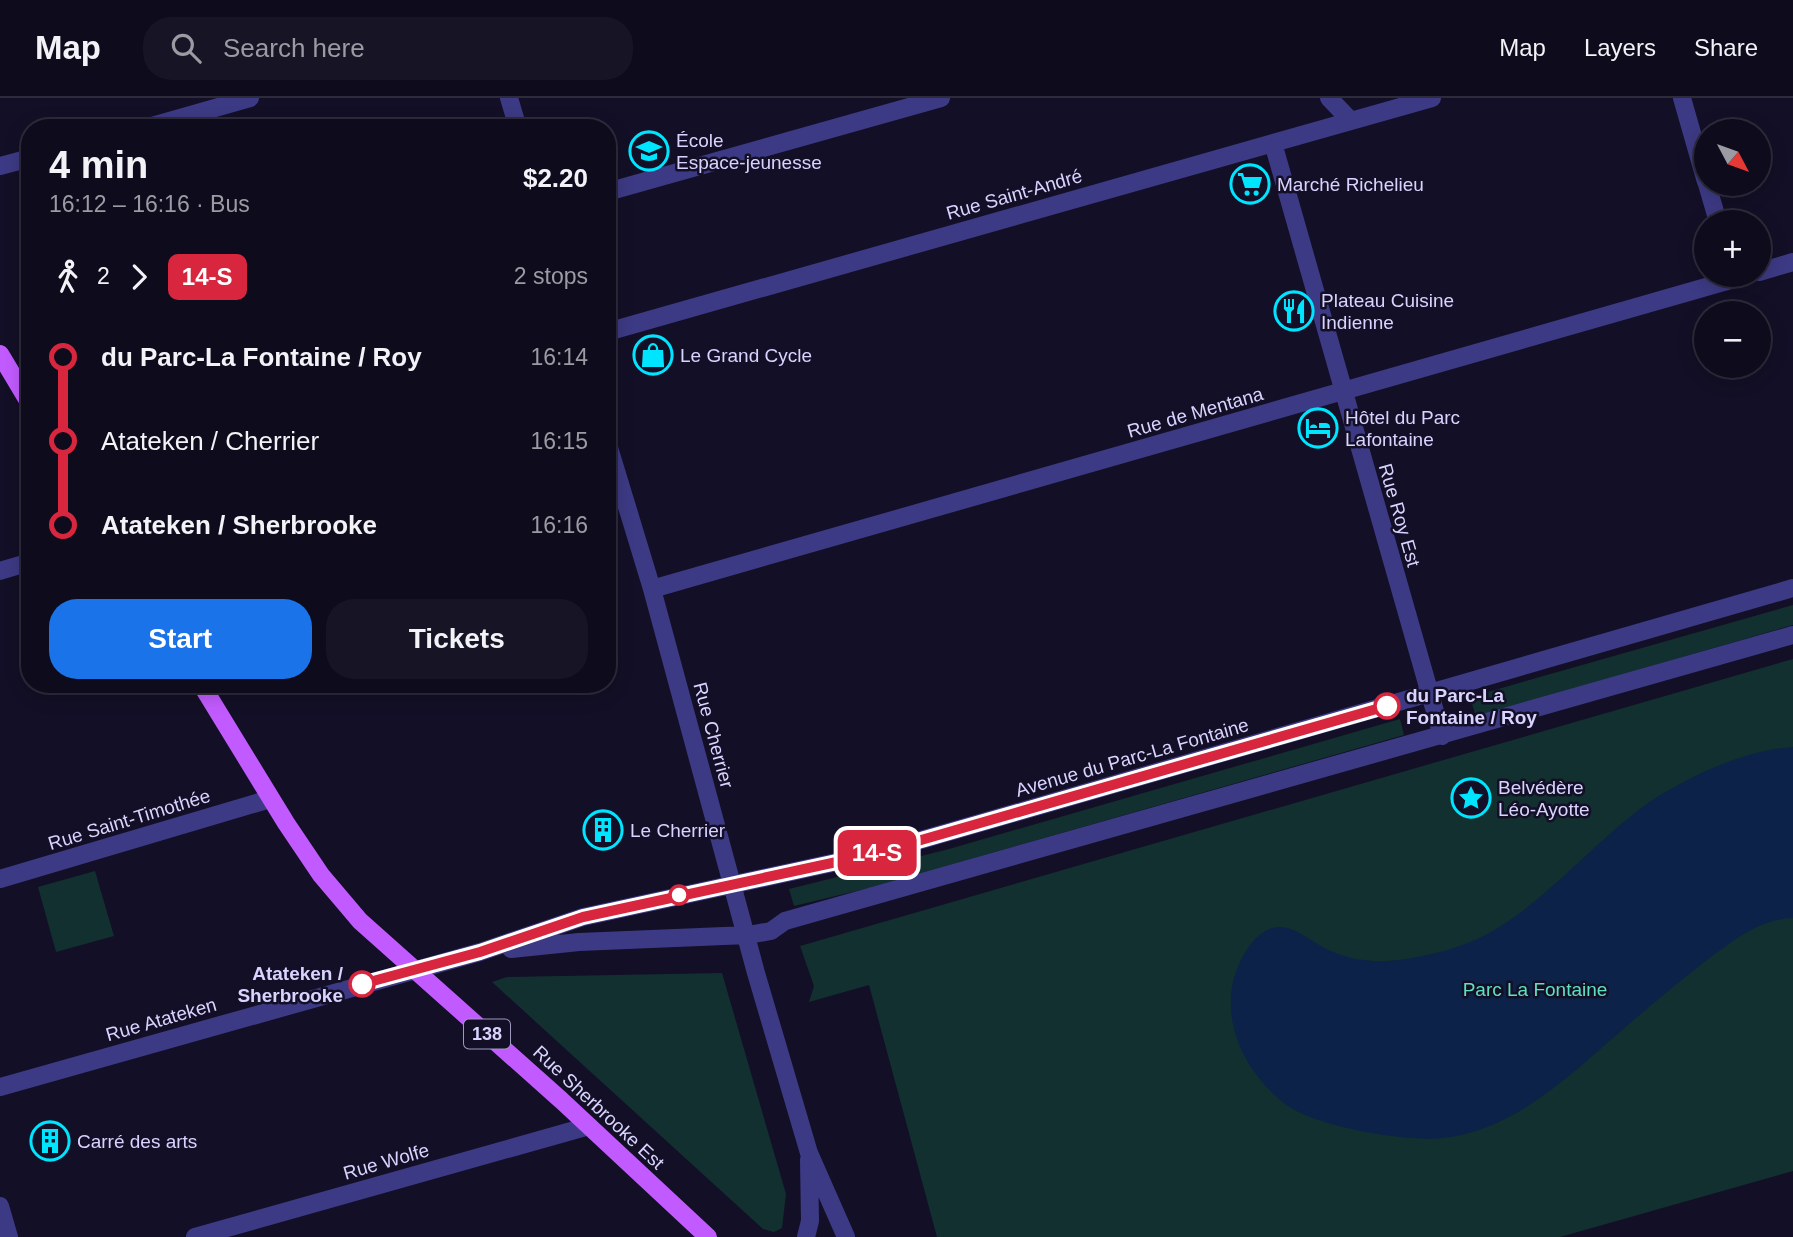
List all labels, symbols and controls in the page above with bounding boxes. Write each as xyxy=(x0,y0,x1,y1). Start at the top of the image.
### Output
search box xyxy=(143,17,633,80)
text: Map xyxy=(35,29,101,66)
icon: search xyxy=(167,29,205,67)
text: Search here xyxy=(223,33,365,63)
text: Map xyxy=(1499,34,1546,61)
text: Layers xyxy=(1584,34,1656,61)
text: Share xyxy=(1694,34,1758,61)
north arrow xyxy=(1694,119,1771,196)
map controls xyxy=(1694,119,1771,378)
school or university icon: École Espace-jeunesse xyxy=(628,130,670,172)
place label: École Espace-jeunesse xyxy=(676,130,822,173)
text: 4 min xyxy=(49,144,148,186)
text: $2.20 xyxy=(523,163,588,193)
supermarket icon: Marché Richelieu xyxy=(1229,163,1271,205)
street label: Rue Saint-André xyxy=(944,165,1085,224)
place label: Marché Richelieu xyxy=(1277,174,1424,195)
text: 16:12 – 16:16 · Bus xyxy=(49,191,250,217)
button: + xyxy=(1694,210,1771,287)
icon: walk xyxy=(49,258,87,296)
icon: forward xyxy=(120,258,158,296)
text: 2 xyxy=(97,263,110,289)
text: 14-S xyxy=(182,263,233,290)
text: 2 stops xyxy=(514,263,588,289)
restaurant icon: Plateau Cuisine Indienne xyxy=(1273,290,1315,332)
place label: Plateau Cuisine Indienne xyxy=(1321,290,1454,333)
button: − xyxy=(1694,301,1771,378)
shop icon: Le Grand Cycle xyxy=(632,334,674,376)
text: du Parc-La Fontaine / Roy xyxy=(101,342,422,372)
text: 16:14 xyxy=(530,344,588,370)
place label: Le Grand Cycle xyxy=(680,345,812,366)
street label: Rue de Mentana xyxy=(1125,383,1266,442)
hotel icon: Hôtel du Parc Lafontaine xyxy=(1297,407,1339,449)
place label: Hôtel du Parc Lafontaine xyxy=(1345,407,1460,450)
text: Atateken / Cherrier xyxy=(101,426,319,456)
text: 16:15 xyxy=(530,428,588,454)
street label: Rue Roy Est xyxy=(1375,461,1425,570)
text: Atateken / Sherbrooke xyxy=(101,510,377,540)
text: 16:16 xyxy=(530,512,588,538)
button: Start xyxy=(49,599,312,679)
button: Tickets xyxy=(326,599,588,679)
street label: Rue Cherrier xyxy=(689,680,738,791)
place label: du Parc-La Fontaine / Roy xyxy=(1406,685,1537,728)
marker: du Parc-La Fontaine / Roy xyxy=(1374,693,1400,719)
street label: Avenue du Parc-La Fontaine xyxy=(1013,714,1251,801)
place icon: Belvédère Léo-Ayotte xyxy=(1450,777,1492,819)
place label: Belvédère Léo-Ayotte xyxy=(1498,777,1590,820)
street label: Rue Saint-Timothée xyxy=(46,785,213,854)
building icon: Le Cherrier xyxy=(582,809,624,851)
place label: Le Cherrier xyxy=(630,820,726,841)
line badge: 14-S xyxy=(828,830,926,876)
text: 14-S xyxy=(852,839,902,866)
unlabelled marker xyxy=(669,885,689,905)
place label: Atateken / Sherbrooke xyxy=(237,963,344,1006)
marker: Atateken / Sherbrooke xyxy=(349,971,375,997)
park label: Parc La Fontaine xyxy=(1463,979,1607,1000)
street label: Rue Atateken xyxy=(103,994,219,1045)
road number: 138 xyxy=(464,1020,510,1049)
street label: Rue Sherbrooke Est xyxy=(529,1041,669,1174)
building icon: Carré des arts xyxy=(29,1120,71,1162)
place label: Carré des arts xyxy=(77,1131,197,1152)
street label: Rue Wolfe xyxy=(341,1139,432,1184)

